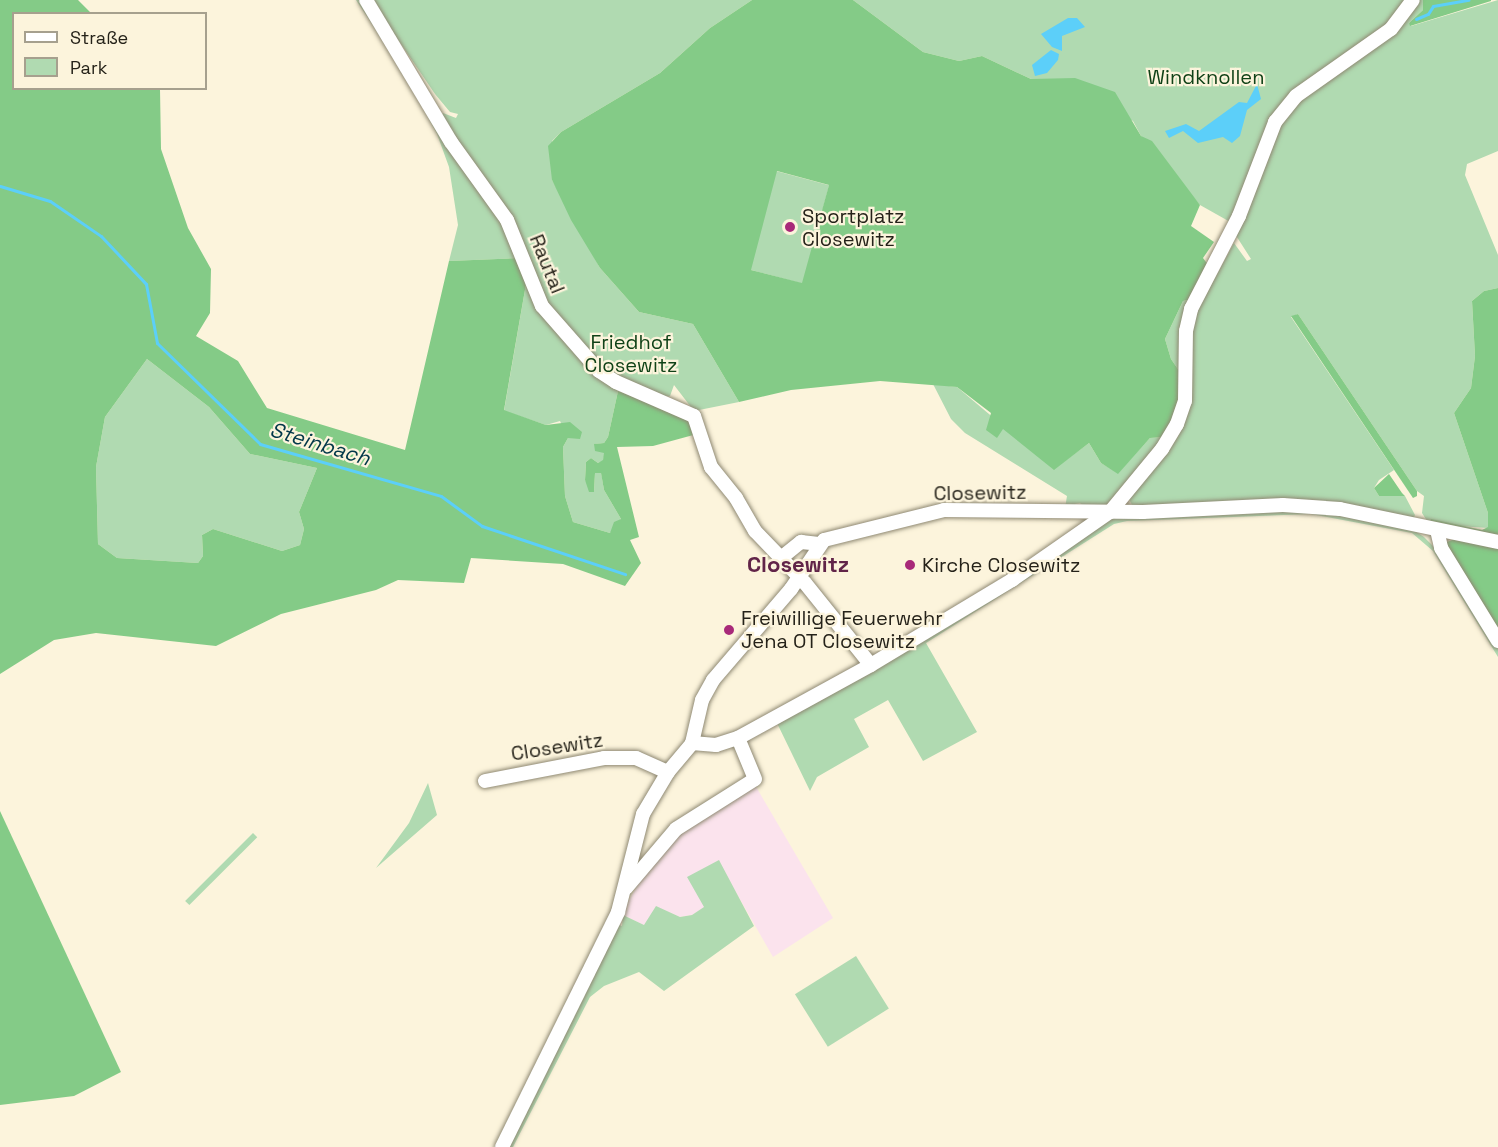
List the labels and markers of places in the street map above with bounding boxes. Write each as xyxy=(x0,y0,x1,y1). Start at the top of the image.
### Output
place label: Sportplatz Closewitz xyxy=(802,204,905,251)
marker: Sportplatz Closewitz xyxy=(783,220,797,234)
place label: Kirche Closewitz xyxy=(922,553,1080,577)
marker: Kirche Closewitz xyxy=(903,558,917,572)
place label: Freiwillige Feuerwehr Jena OT Closewitz xyxy=(741,606,943,653)
marker: Freiwillige Feuerwehr Jena OT Closewitz xyxy=(722,623,736,637)

